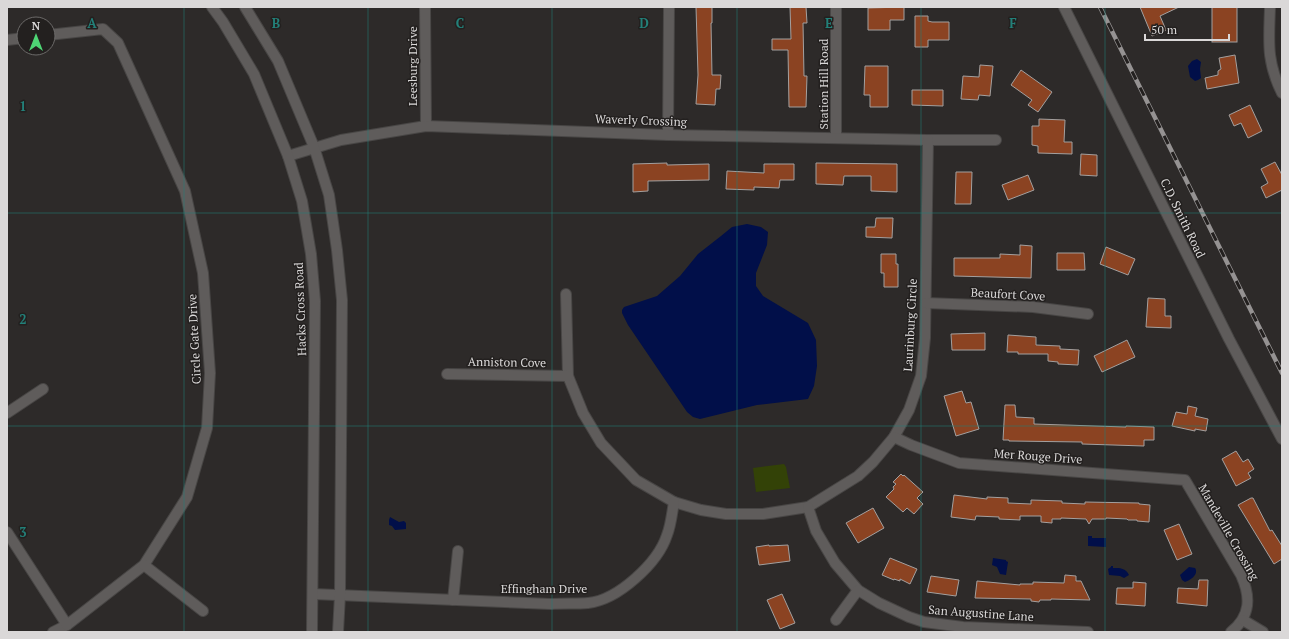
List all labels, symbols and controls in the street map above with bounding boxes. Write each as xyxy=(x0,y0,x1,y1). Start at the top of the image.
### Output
text: A xyxy=(87,14,97,32)
text: B xyxy=(272,14,280,32)
text: C xyxy=(456,14,464,32)
text: D xyxy=(639,14,649,32)
text: E xyxy=(825,14,833,32)
text: F xyxy=(1009,14,1017,32)
north arrow xyxy=(16,16,56,56)
scale bar xyxy=(1145,16,1229,42)
text: N xyxy=(32,19,41,33)
text: 50 m xyxy=(1151,22,1178,37)
street label: Leesburg Drive xyxy=(405,26,420,106)
street label: Station Hill Road xyxy=(816,38,831,129)
text: 1 xyxy=(19,97,27,115)
street label: Waverly Crossing xyxy=(595,111,688,129)
street label: C.D. Smith Road xyxy=(1157,176,1209,261)
street label: Hacks Cross Road xyxy=(291,262,309,356)
street label: Laurinburg Circle xyxy=(900,278,920,372)
street label: Beaufort Cove xyxy=(970,285,1046,303)
street label: Circle Gate Drive xyxy=(184,293,204,385)
text: 2 xyxy=(19,310,27,328)
street label: Anniston Cove xyxy=(468,354,546,370)
street label: Mer Rouge Drive xyxy=(993,445,1083,467)
street label: Mandeville Crossing xyxy=(1195,481,1263,583)
text: 3 xyxy=(19,523,27,541)
street label: Effingham Drive xyxy=(501,581,587,596)
street label: San Augustine Lane xyxy=(928,602,1034,624)

